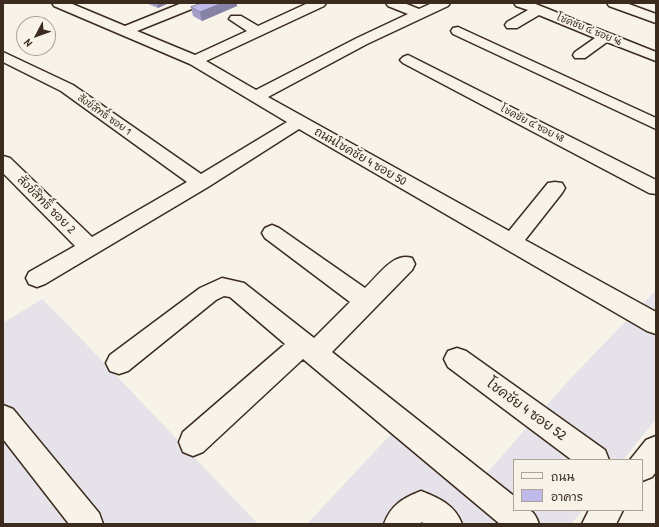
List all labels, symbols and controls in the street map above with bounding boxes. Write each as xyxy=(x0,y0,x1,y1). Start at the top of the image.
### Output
street label: โชคชัย ๔ ซอย 46 xyxy=(555,11,623,49)
north arrow xyxy=(16,16,56,56)
text: N xyxy=(20,36,35,50)
street label: สังข์สิทธิ์ ซอย 1 xyxy=(75,92,133,138)
street label: โชคชัย ๔ ซอย 48 xyxy=(498,103,566,145)
street label: ถนนโชคชัย 4 ซอย 50 xyxy=(311,125,409,189)
street label: สังข์สิทธิ์ ซอย 2 xyxy=(14,173,78,237)
street label: โชคชัย 4 ซอย 52 xyxy=(483,375,569,445)
legend xyxy=(513,459,643,511)
text: ถนน xyxy=(551,468,575,485)
text: อาคาร xyxy=(551,488,583,505)

